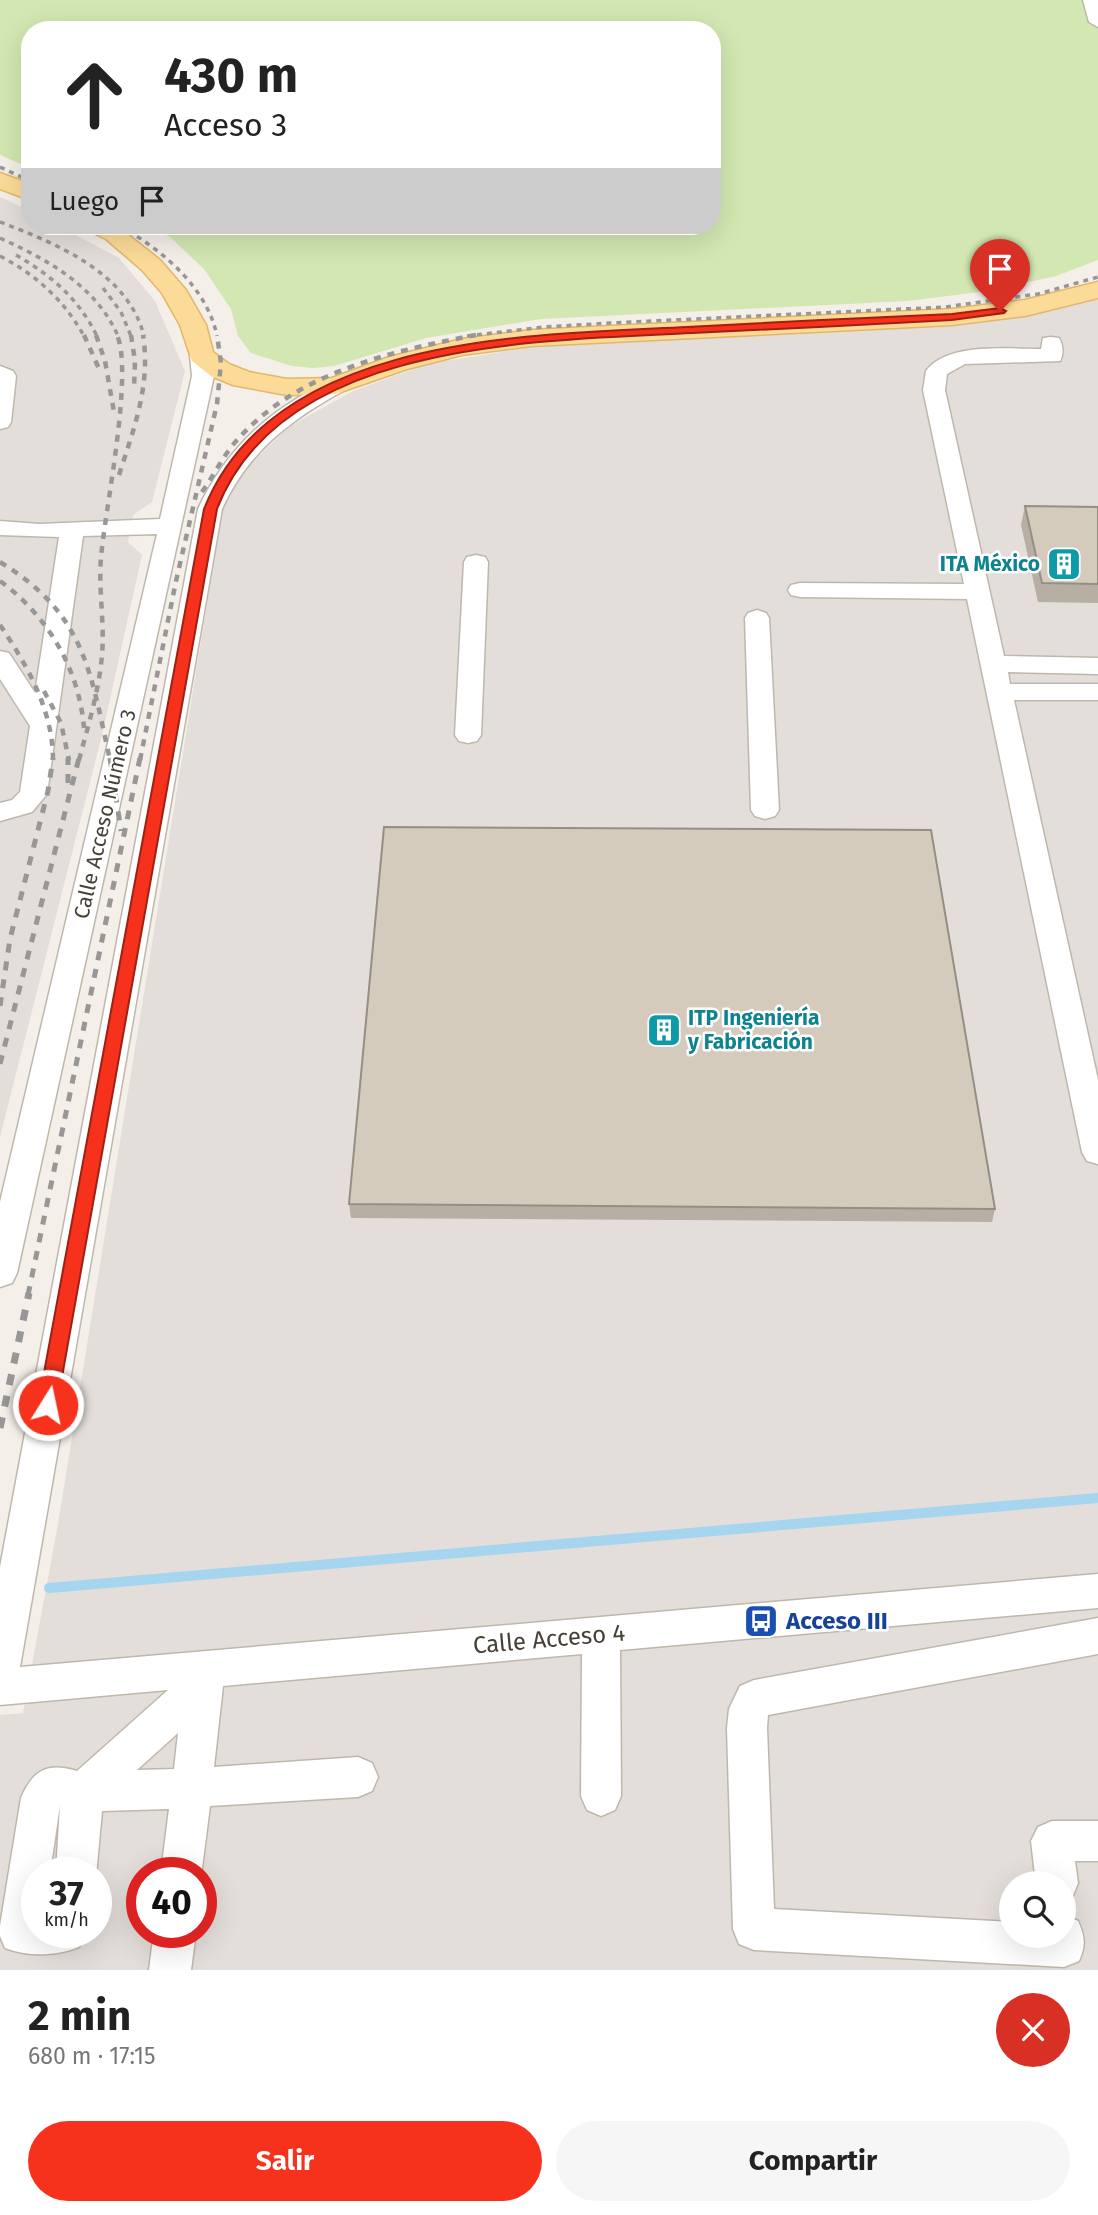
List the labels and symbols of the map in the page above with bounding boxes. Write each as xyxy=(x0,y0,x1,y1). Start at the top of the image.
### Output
pin xyxy=(970,239,1030,311)
building icon: ITA México xyxy=(1045,545,1083,583)
place label: ITA México xyxy=(940,551,1040,577)
street label: Calle Acceso Número 3 xyxy=(68,707,142,921)
place label: ITP Ingeniería y Fabricación xyxy=(687,1005,820,1055)
building icon: ITP Ingeniería y Fabricación xyxy=(645,1011,683,1049)
position arrow xyxy=(11,1368,85,1442)
bus stop icon: Acceso III xyxy=(742,1602,780,1640)
place label: Acceso III xyxy=(785,1607,888,1635)
street label: Calle Acceso 4 xyxy=(472,1618,626,1660)
speed limit sign: 40 xyxy=(126,1857,217,1948)

